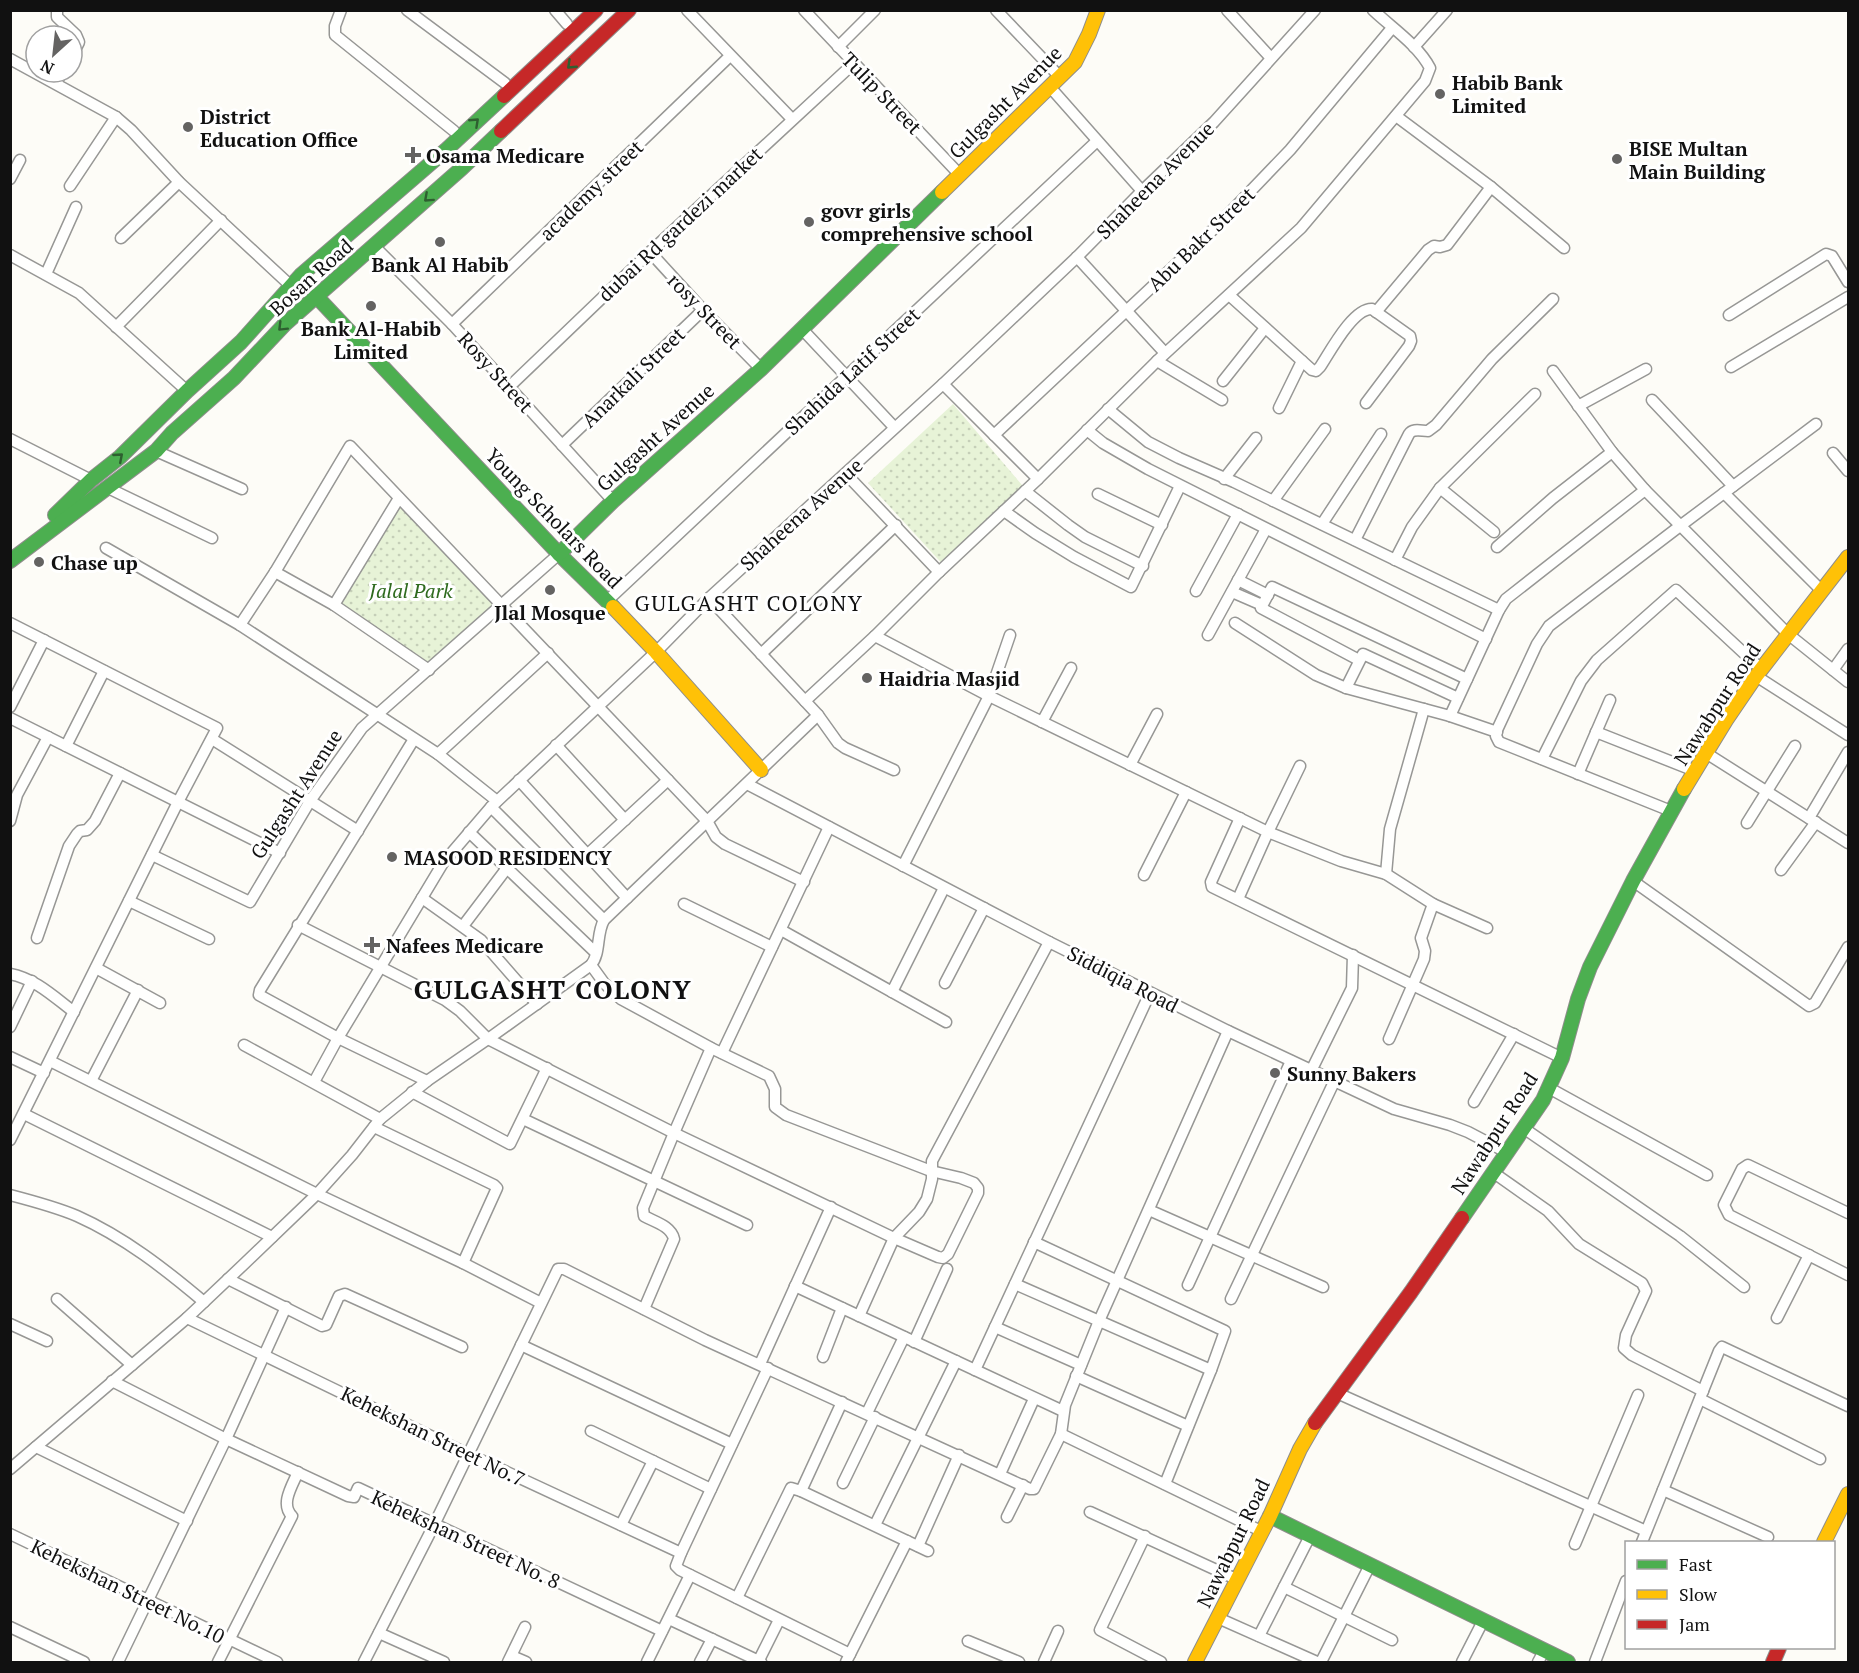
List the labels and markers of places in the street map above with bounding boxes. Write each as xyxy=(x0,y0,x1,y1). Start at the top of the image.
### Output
place label: Habib Bank Limited xyxy=(1452,69,1563,119)
marker: Habib Bank Limited xyxy=(1433,87,1447,101)
place label: District Education Office xyxy=(200,103,358,153)
marker: District Education Office xyxy=(181,120,195,134)
place label: BISE Multan Main Building xyxy=(1629,135,1766,185)
place label: Osama Medicare xyxy=(426,142,585,169)
marker: Osama Medicare xyxy=(404,146,422,164)
marker: BISE Multan Main Building xyxy=(1610,152,1624,166)
place label: govr girls comprehensive school xyxy=(821,197,1033,247)
marker: govr girls comprehensive school xyxy=(802,215,816,229)
marker: Bank Al Habib xyxy=(433,235,447,249)
place label: Bank Al Habib xyxy=(371,251,509,278)
marker: Bank Al-Habib Limited xyxy=(364,299,378,313)
place label: Bank Al-Habib Limited xyxy=(301,315,441,365)
place label: Chase up xyxy=(51,549,138,576)
marker: Chase up xyxy=(32,555,46,569)
marker: Jlal Mosque xyxy=(543,583,557,597)
place label: Jlal Mosque xyxy=(494,599,606,626)
place label: Haidria Masjid xyxy=(879,665,1020,692)
marker: Haidria Masjid xyxy=(860,671,874,685)
place label: MASOOD RESIDENCY xyxy=(404,844,612,871)
marker: MASOOD RESIDENCY xyxy=(385,850,399,864)
place label: Nafees Medicare xyxy=(386,932,544,959)
marker: Nafees Medicare xyxy=(363,936,381,954)
place label: Sunny Bakers xyxy=(1287,1060,1416,1087)
marker: Sunny Bakers xyxy=(1268,1066,1282,1080)

